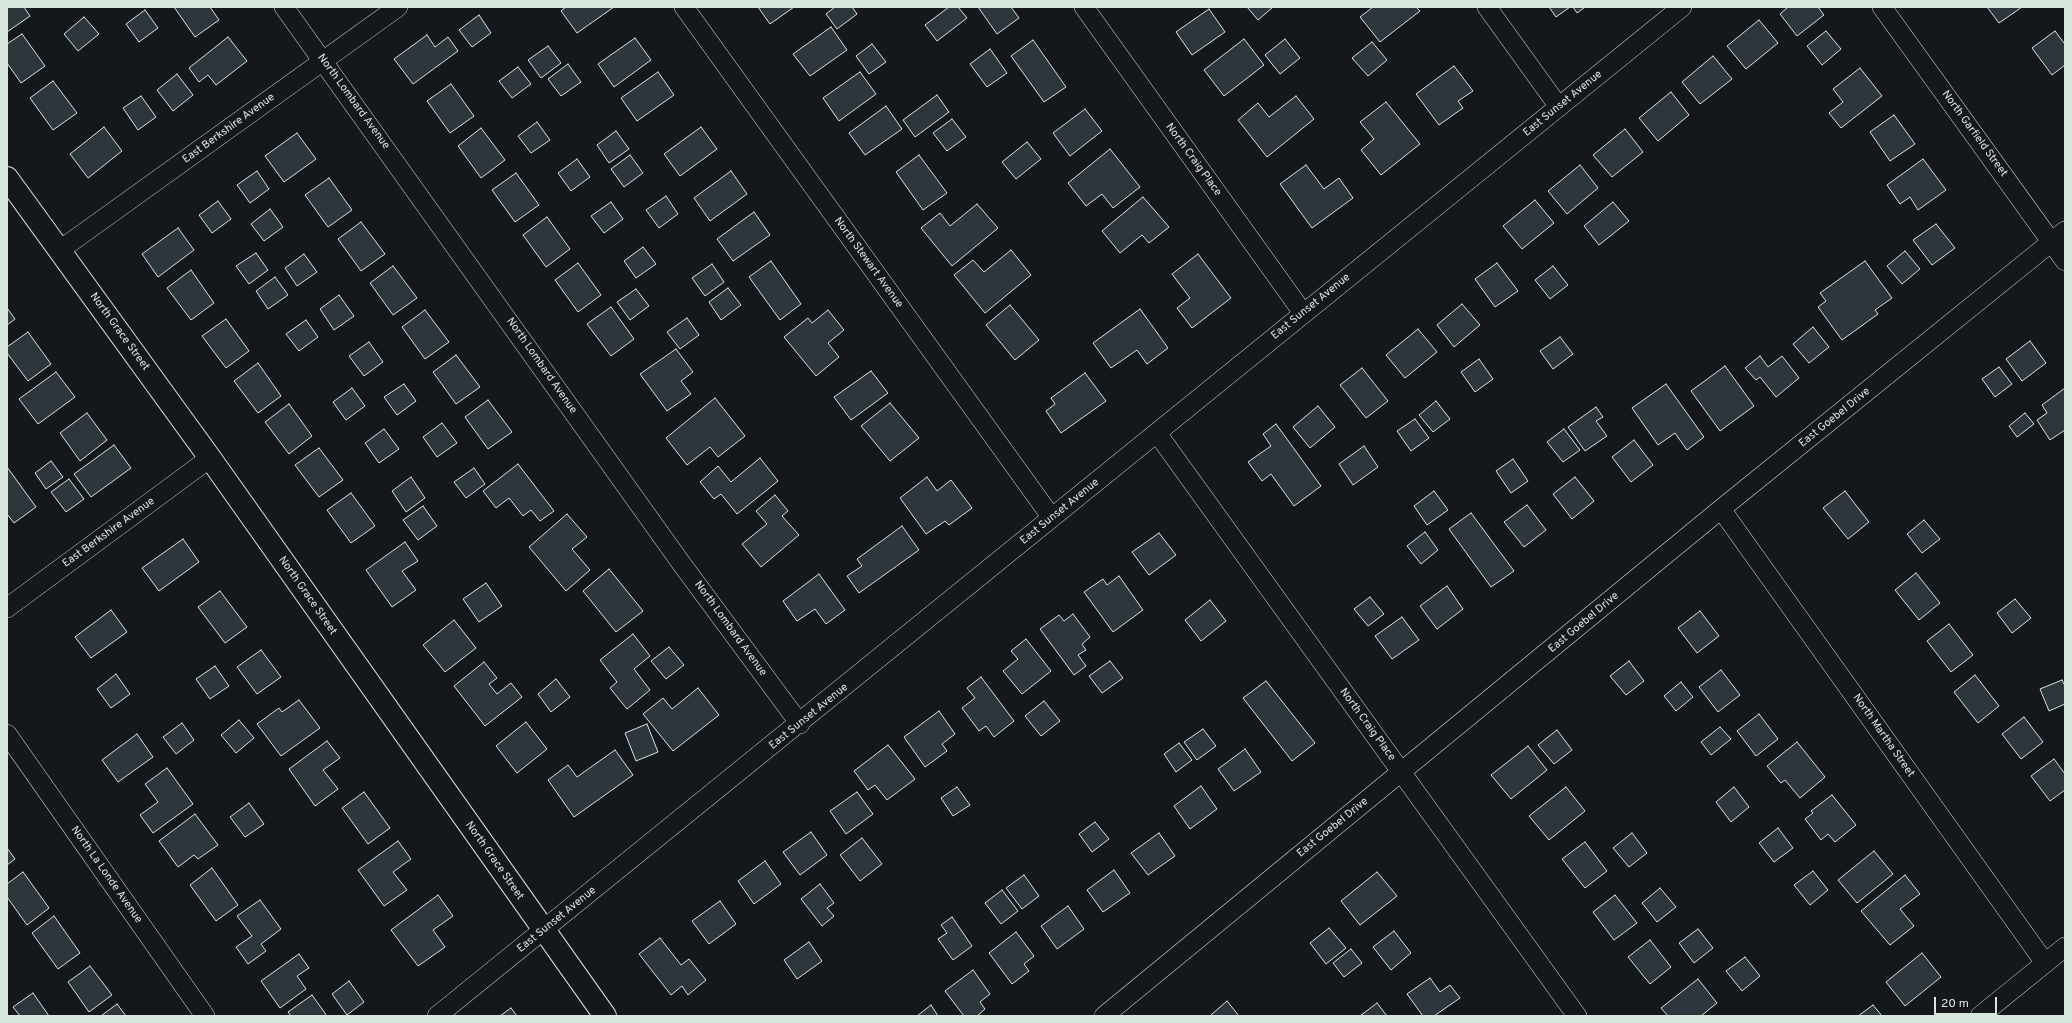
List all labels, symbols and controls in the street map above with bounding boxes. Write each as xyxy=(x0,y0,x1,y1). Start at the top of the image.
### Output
street label: North Lombard Avenue xyxy=(314,52,392,152)
street label: East Sunset Avenue xyxy=(1521,68,1605,140)
street label: North Garfield Street xyxy=(1938,88,2010,180)
street label: East Berkshire Avenue xyxy=(180,91,278,167)
street label: North Craig Place xyxy=(1162,121,1224,199)
street label: North Stewart Avenue xyxy=(831,215,905,311)
street label: East Sunset Avenue xyxy=(1269,271,1353,343)
street label: North Grace Street xyxy=(86,290,152,374)
street label: North Lombard Avenue xyxy=(503,315,579,417)
street label: East Goebel Drive xyxy=(1797,385,1873,451)
street label: East Sunset Avenue xyxy=(1018,476,1102,548)
street label: East Berkshire Avenue xyxy=(60,495,158,571)
street label: North Grace Street xyxy=(275,554,339,638)
street label: North Lombard Avenue xyxy=(691,579,769,679)
street label: East Goebel Drive xyxy=(1546,590,1622,656)
street label: East Sunset Avenue xyxy=(767,681,851,753)
street label: North Craig Place xyxy=(1336,686,1398,764)
street label: North Martha Street xyxy=(1849,692,1917,780)
street label: East Goebel Drive xyxy=(1295,795,1371,861)
street label: North Grace Street xyxy=(462,819,526,903)
street label: North La Londe Avenue xyxy=(67,824,145,926)
street label: East Sunset Avenue xyxy=(515,884,599,956)
scale bar xyxy=(1936,989,1999,1015)
text: 20 m xyxy=(1941,996,1969,1012)

